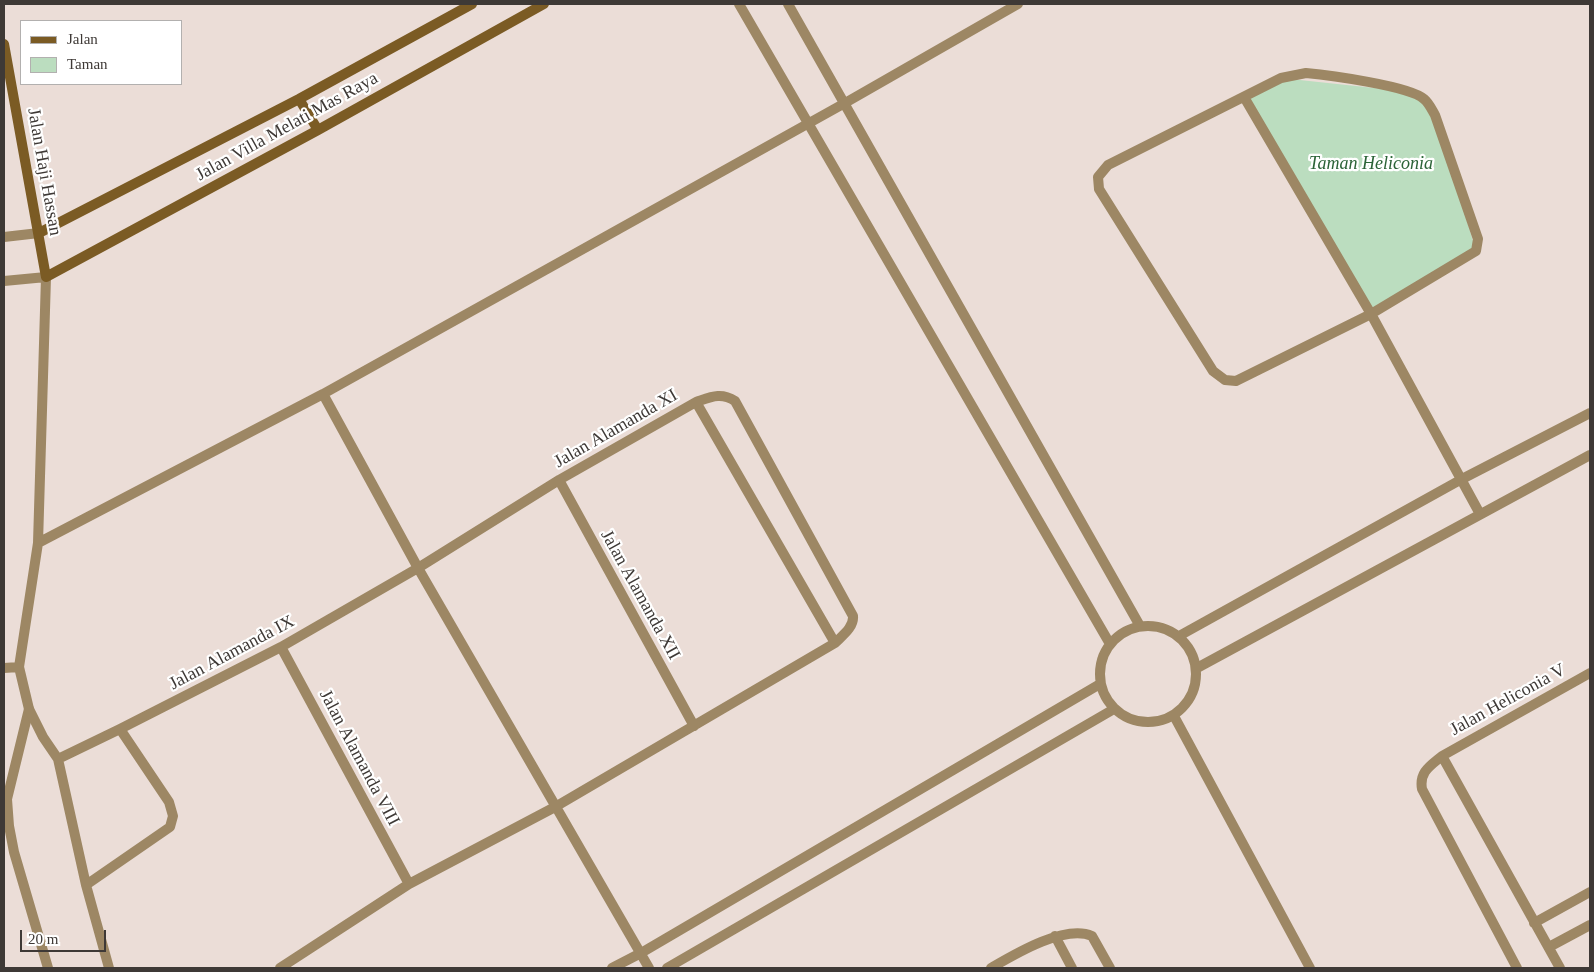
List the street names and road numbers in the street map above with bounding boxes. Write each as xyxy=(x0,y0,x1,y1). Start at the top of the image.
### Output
street label: Jalan Villa Melati Mas Raya xyxy=(192,68,382,186)
street label: Jalan Haji Hassan xyxy=(22,107,66,237)
street label: Jalan Alamanda XI xyxy=(550,385,682,473)
street label: Jalan Alamanda XII xyxy=(595,526,685,664)
street label: Jalan Alamanda IX xyxy=(166,611,298,695)
street label: Jalan Heliconia V xyxy=(1446,659,1570,741)
street label: Jalan Alamanda VIII xyxy=(314,686,404,830)

